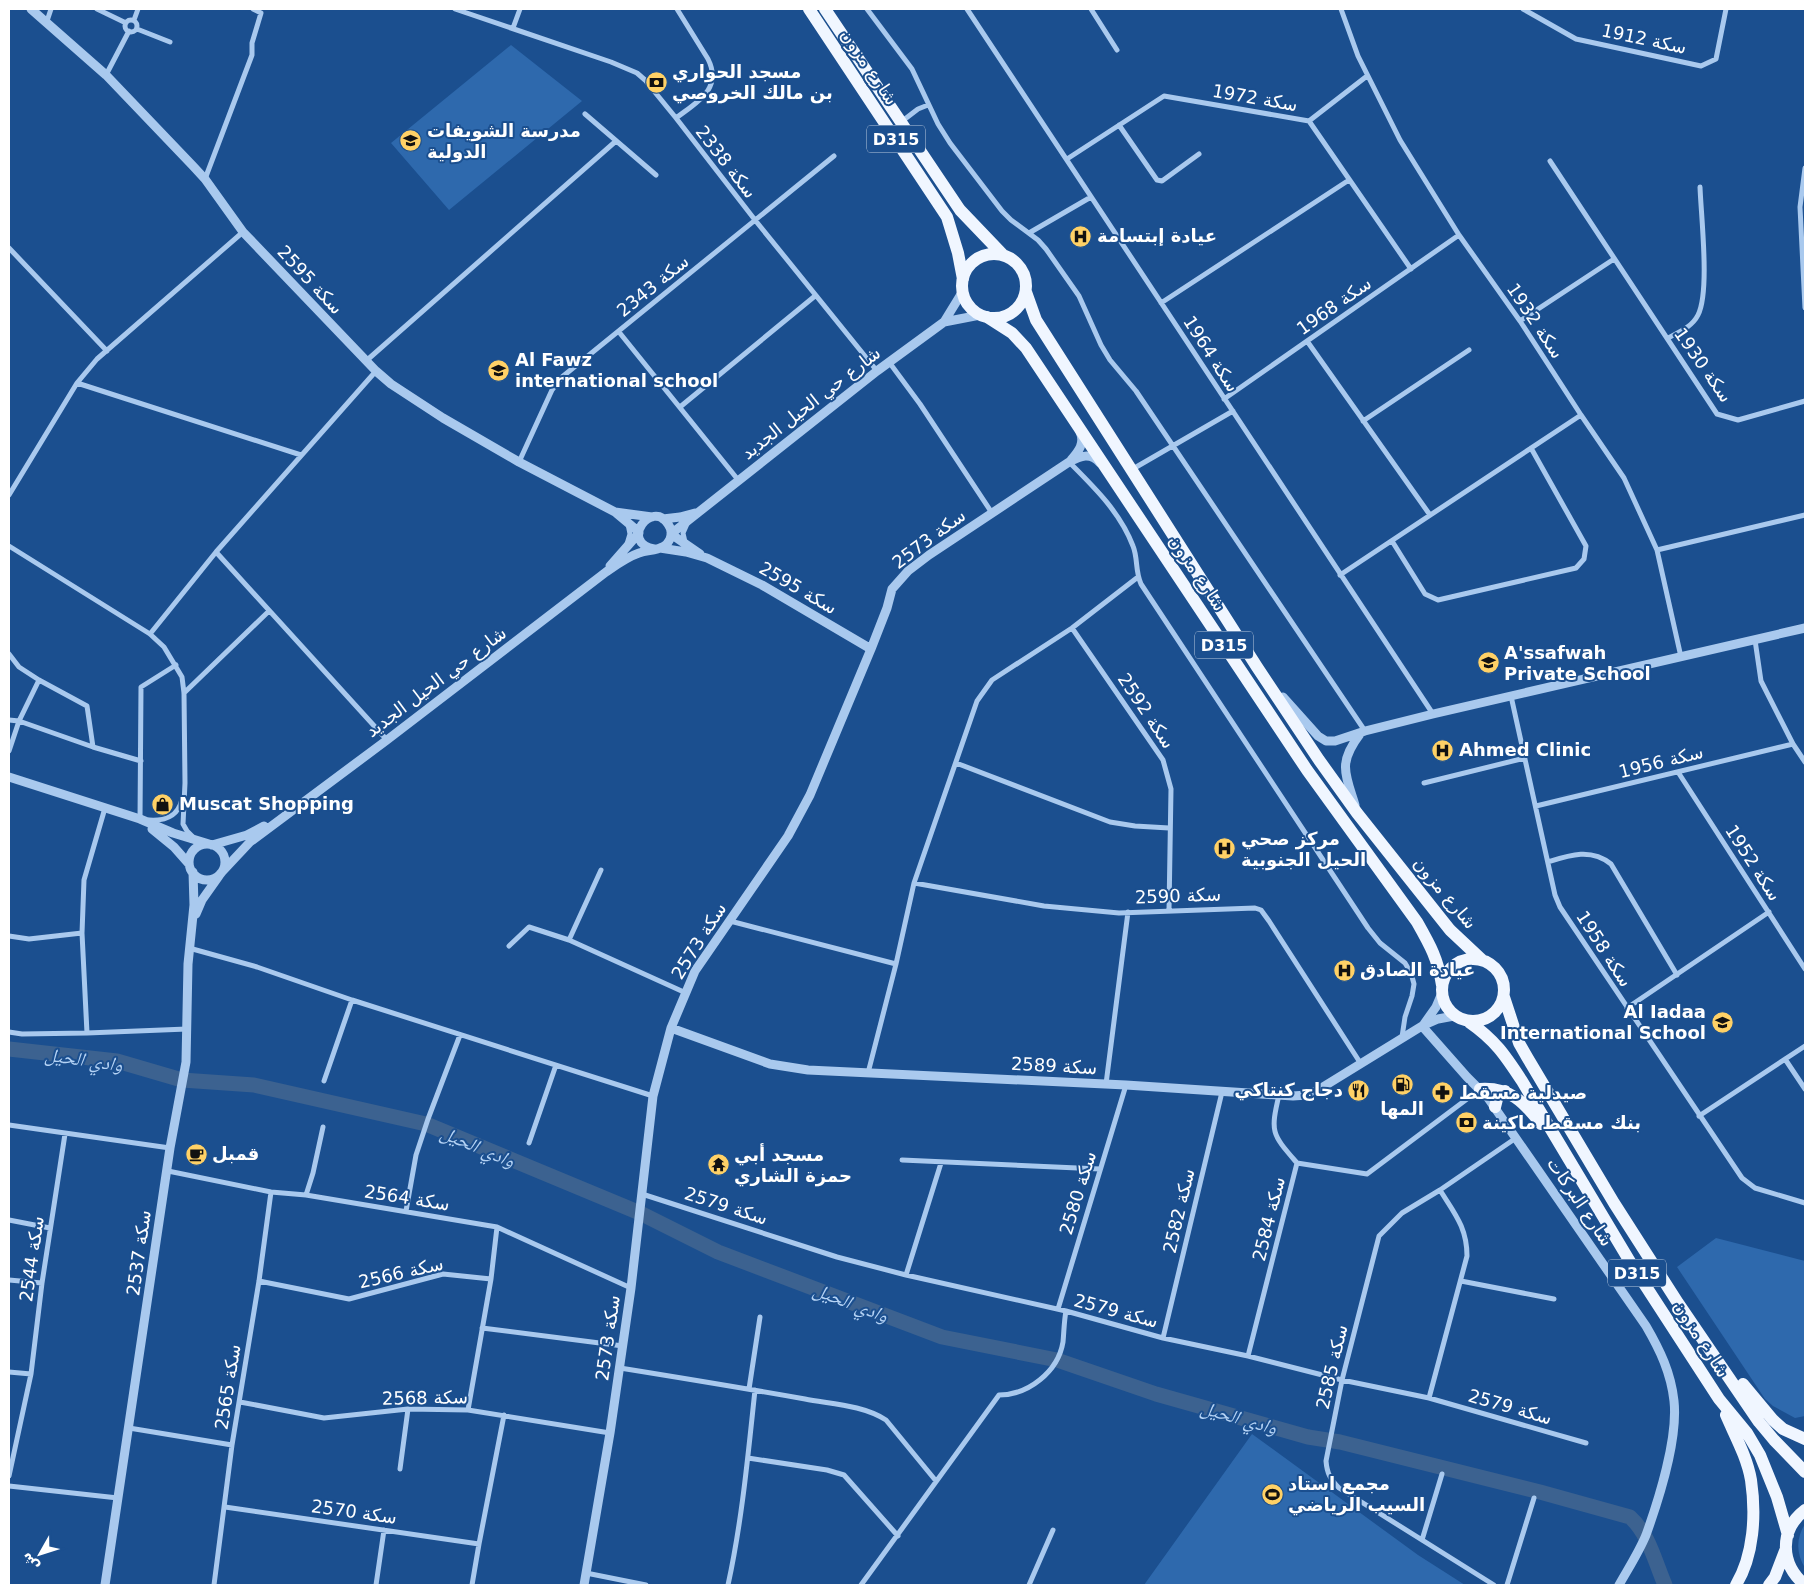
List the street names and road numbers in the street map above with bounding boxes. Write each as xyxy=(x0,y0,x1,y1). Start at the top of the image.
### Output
street label: سكة 1912 xyxy=(1600,19,1688,58)
street label: شارع مزون xyxy=(835,25,903,109)
street label: سكة 1972 xyxy=(1211,80,1299,115)
street label: سكة 2338 xyxy=(692,121,761,202)
road number: D315 xyxy=(867,126,925,152)
street label: سكة 2595 xyxy=(273,241,347,318)
street label: سكة 2343 xyxy=(613,250,693,321)
street label: سكة 1968 xyxy=(1292,272,1375,339)
street label: سكة 1932 xyxy=(1503,279,1568,362)
street label: سكة 1964 xyxy=(1179,312,1244,396)
street label: سكة 1930 xyxy=(1670,323,1737,406)
street label: شارع حي الحيل الجديد xyxy=(737,342,885,464)
street label: سكة 2573 xyxy=(888,504,969,573)
street label: شارع مزون xyxy=(1163,531,1231,615)
street label: سكة 2595 xyxy=(756,557,841,618)
street label: شارع حي الحيل الجديد xyxy=(361,622,511,742)
road number: D315 xyxy=(1195,632,1253,658)
street label: سكة 2592 xyxy=(1114,669,1179,752)
street label: سكة 1956 xyxy=(1617,741,1705,782)
street label: سكة 1952 xyxy=(1721,821,1786,905)
street label: شارع مزون xyxy=(1409,853,1481,933)
street label: سكة 2590 xyxy=(1135,884,1221,907)
street label: سكة 2573 xyxy=(667,899,730,983)
street label: سكة 1958 xyxy=(1572,907,1637,991)
street label: سكة 2589 xyxy=(1010,1053,1098,1078)
street label: سكة 2580 xyxy=(1055,1149,1100,1237)
street label: شارع البركات xyxy=(1542,1153,1618,1251)
street label: سكة 2582 xyxy=(1159,1167,1198,1255)
street label: سكة 2584 xyxy=(1248,1175,1289,1263)
street label: سكة 2564 xyxy=(363,1180,451,1215)
street label: سكة 2579 xyxy=(682,1182,770,1229)
street label: سكة 2537 xyxy=(122,1209,155,1297)
street label: سكة 2544 xyxy=(15,1215,48,1303)
street label: سكة 2566 xyxy=(357,1253,445,1292)
road number: D315 xyxy=(1608,1260,1666,1286)
street label: سكة 2579 xyxy=(1072,1289,1160,1332)
street label: سكة 2573 xyxy=(591,1294,624,1382)
street label: شارع مزون xyxy=(1668,1296,1734,1382)
street label: سكة 2585 xyxy=(1312,1323,1351,1411)
street label: سكة 2565 xyxy=(210,1343,245,1431)
street label: سكة 2579 xyxy=(1466,1385,1554,1428)
street label: سكة 2568 xyxy=(382,1386,468,1409)
street label: سكة 2570 xyxy=(310,1495,398,1528)

